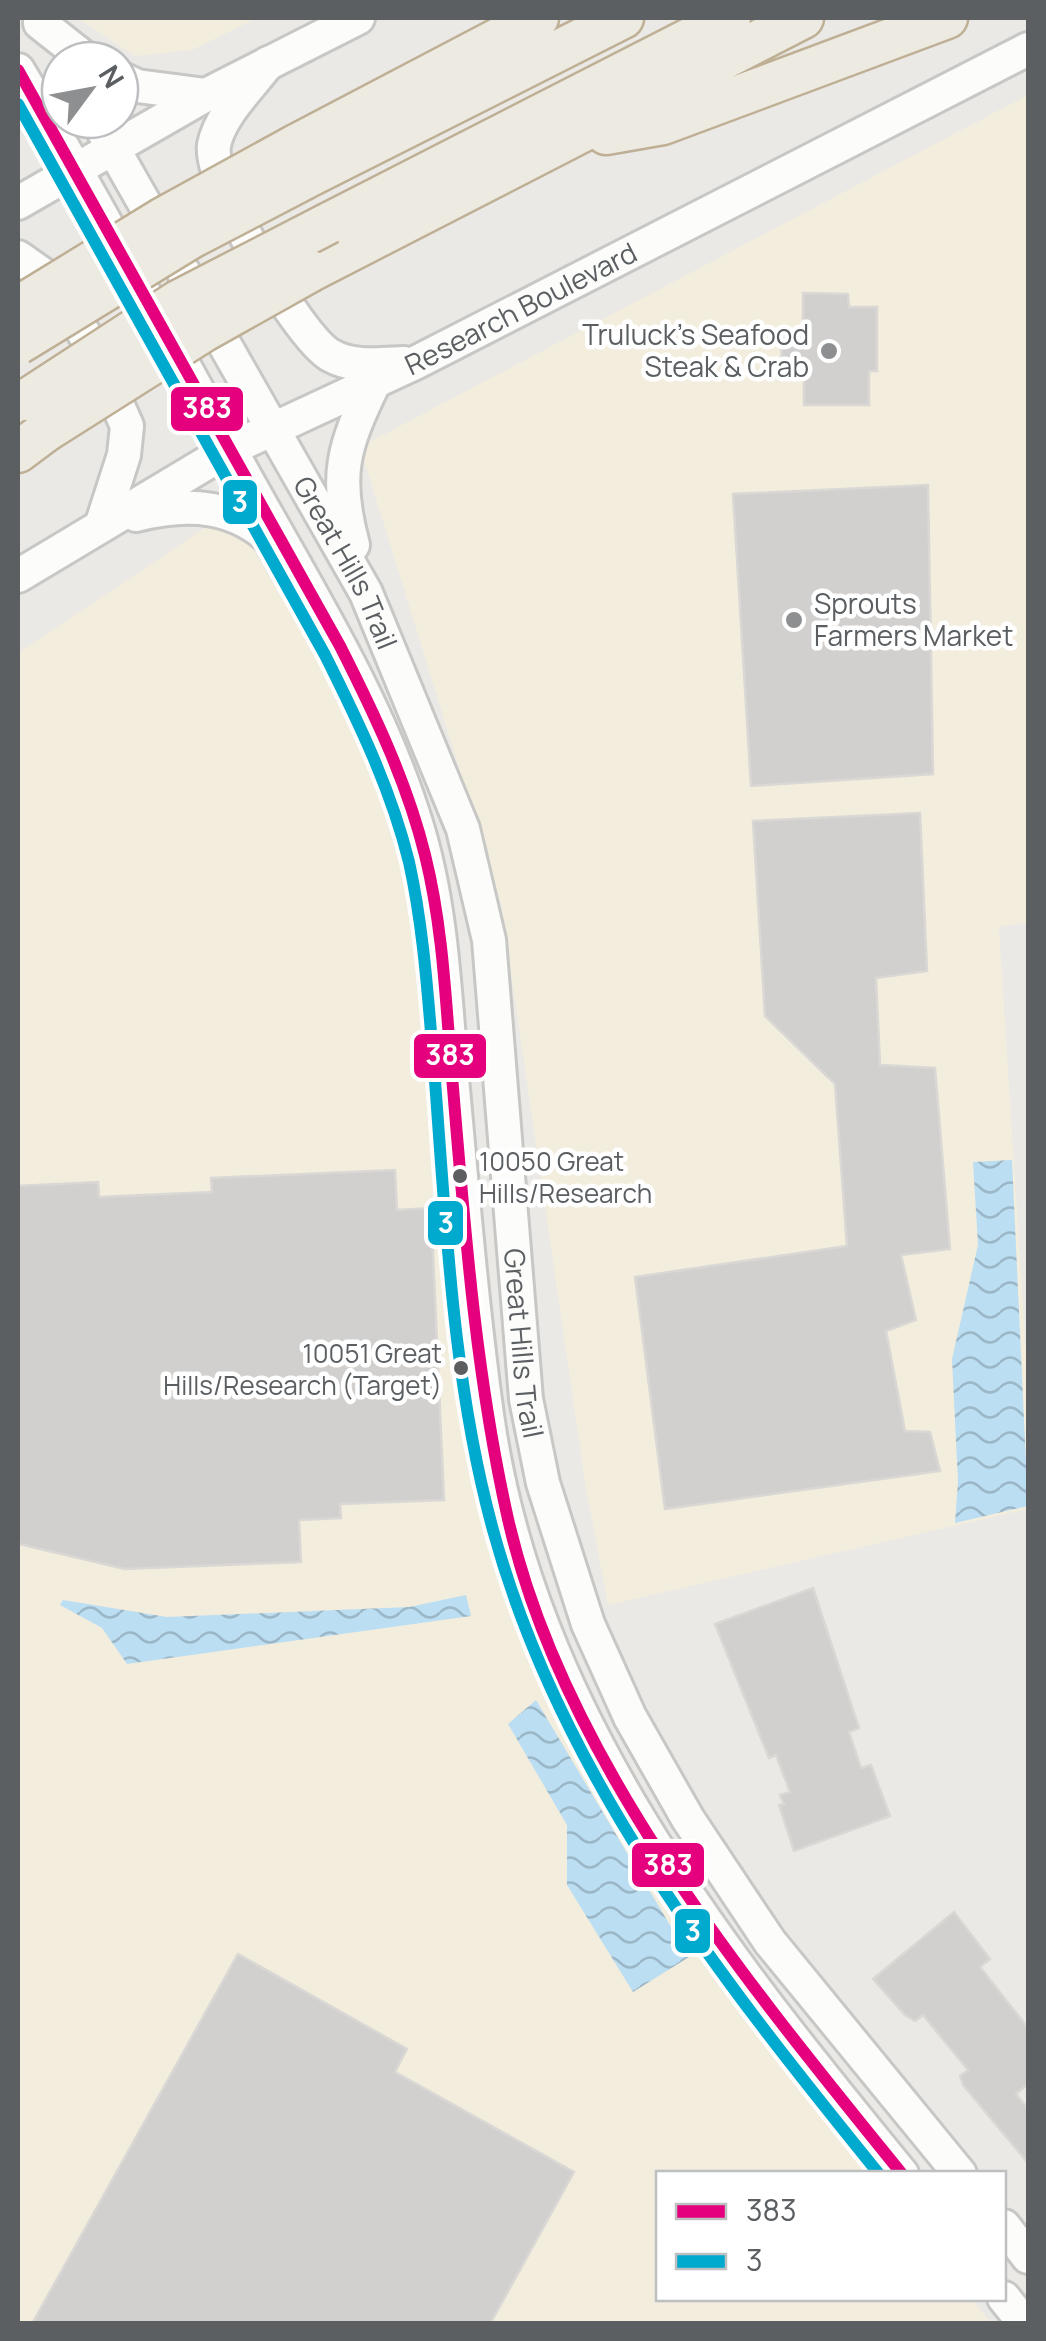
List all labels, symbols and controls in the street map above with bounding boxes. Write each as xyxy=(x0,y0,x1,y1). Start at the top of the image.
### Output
north arrow xyxy=(40,40,140,140)
text: N xyxy=(91,58,133,95)
street label: Research Boulevard xyxy=(398,233,643,383)
place label: Truluck's Seafood Steak & Crab xyxy=(582,315,809,385)
marker: Truluck's Seafood Steak & Crab xyxy=(818,340,840,362)
line badge: 383 xyxy=(169,385,245,433)
text: 383 xyxy=(182,388,232,426)
street label: Great Hills Trail xyxy=(285,469,407,655)
line badge: 3 xyxy=(221,478,259,526)
text: 3 xyxy=(232,482,248,520)
place label: Sprouts Farmers Market xyxy=(814,584,1013,654)
marker: Sprouts Farmers Market xyxy=(783,609,805,631)
line badge: 383 xyxy=(412,1032,488,1080)
text: 383 xyxy=(425,1035,475,1073)
place label: 10050 Great Hills/Research xyxy=(479,1143,652,1211)
marker: 10050 Great Hills/Research xyxy=(450,1166,470,1186)
line badge: 3 xyxy=(426,1199,465,1247)
text: 3 xyxy=(438,1203,454,1241)
street label: Great Hills Trail xyxy=(496,1247,553,1441)
place label: 10051 Great Hills/Research (Target) xyxy=(163,1335,442,1403)
marker: 10051 Great Hills/Research (Target) xyxy=(451,1358,471,1378)
line badge: 383 xyxy=(630,1841,706,1889)
text: 383 xyxy=(643,1845,693,1883)
line badge: 3 xyxy=(673,1907,712,1955)
text: 3 xyxy=(685,1911,701,1949)
legend xyxy=(656,2171,1006,2301)
text: 383 xyxy=(746,2189,797,2230)
text: 3 xyxy=(746,2239,763,2280)

